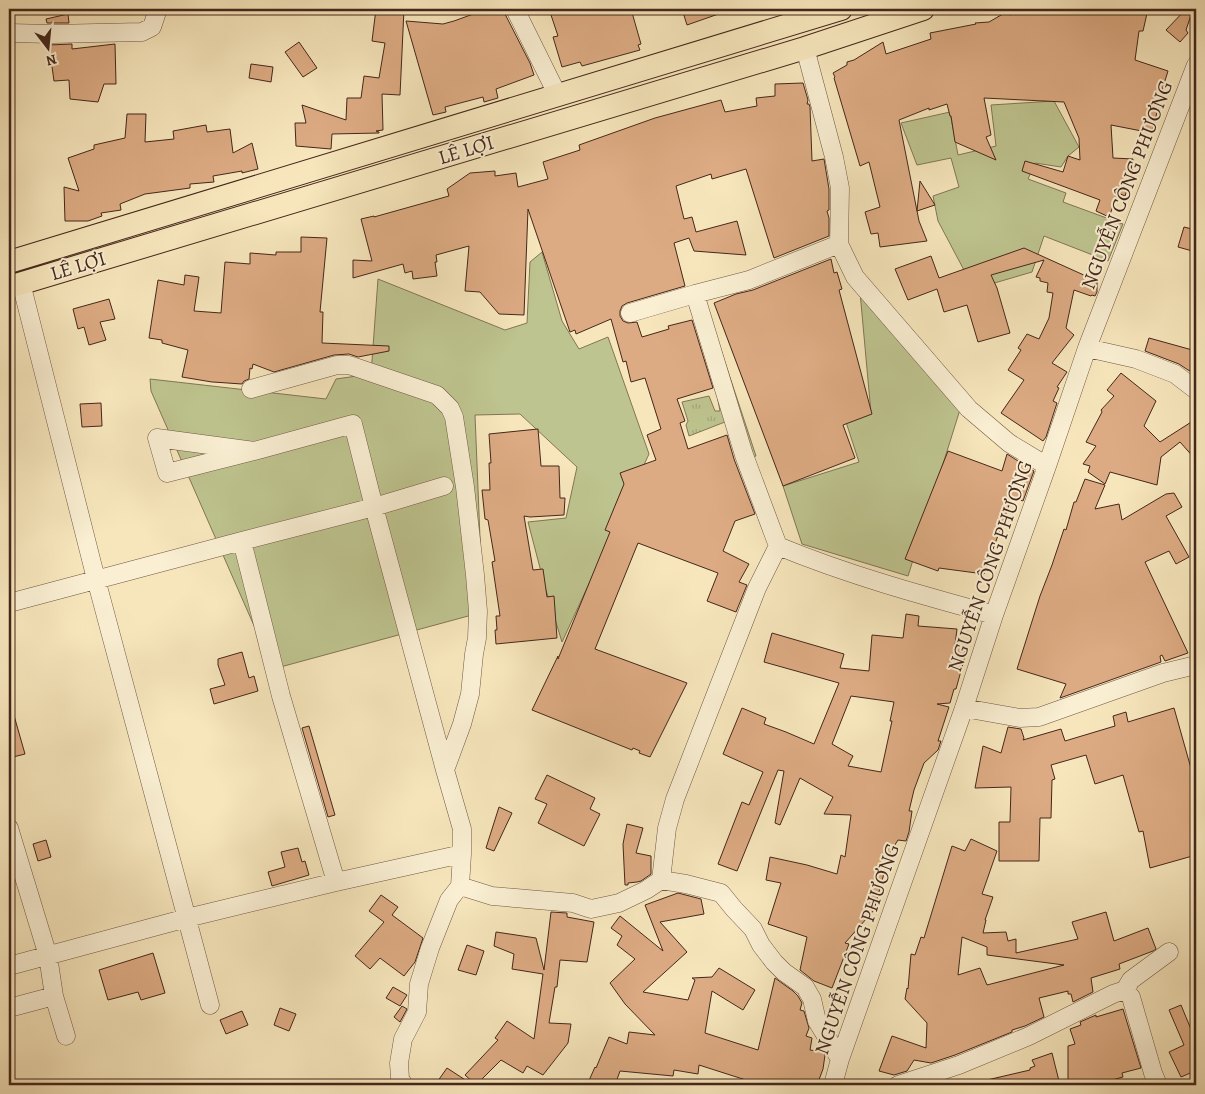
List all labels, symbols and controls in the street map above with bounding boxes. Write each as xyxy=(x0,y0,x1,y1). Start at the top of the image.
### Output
north arrow xyxy=(22,22,72,72)
text: N xyxy=(44,49,59,71)
street label: NGUYỄN CÔNG PHƯƠNG xyxy=(1075,77,1179,293)
street label: LÊ LỢI xyxy=(435,129,497,171)
street label: LÊ LỢI xyxy=(47,245,109,287)
street label: NGUYỄN CÔNG PHƯƠNG xyxy=(941,457,1039,675)
street label: NGUYỄN CÔNG PHƯƠNG xyxy=(808,840,906,1058)

